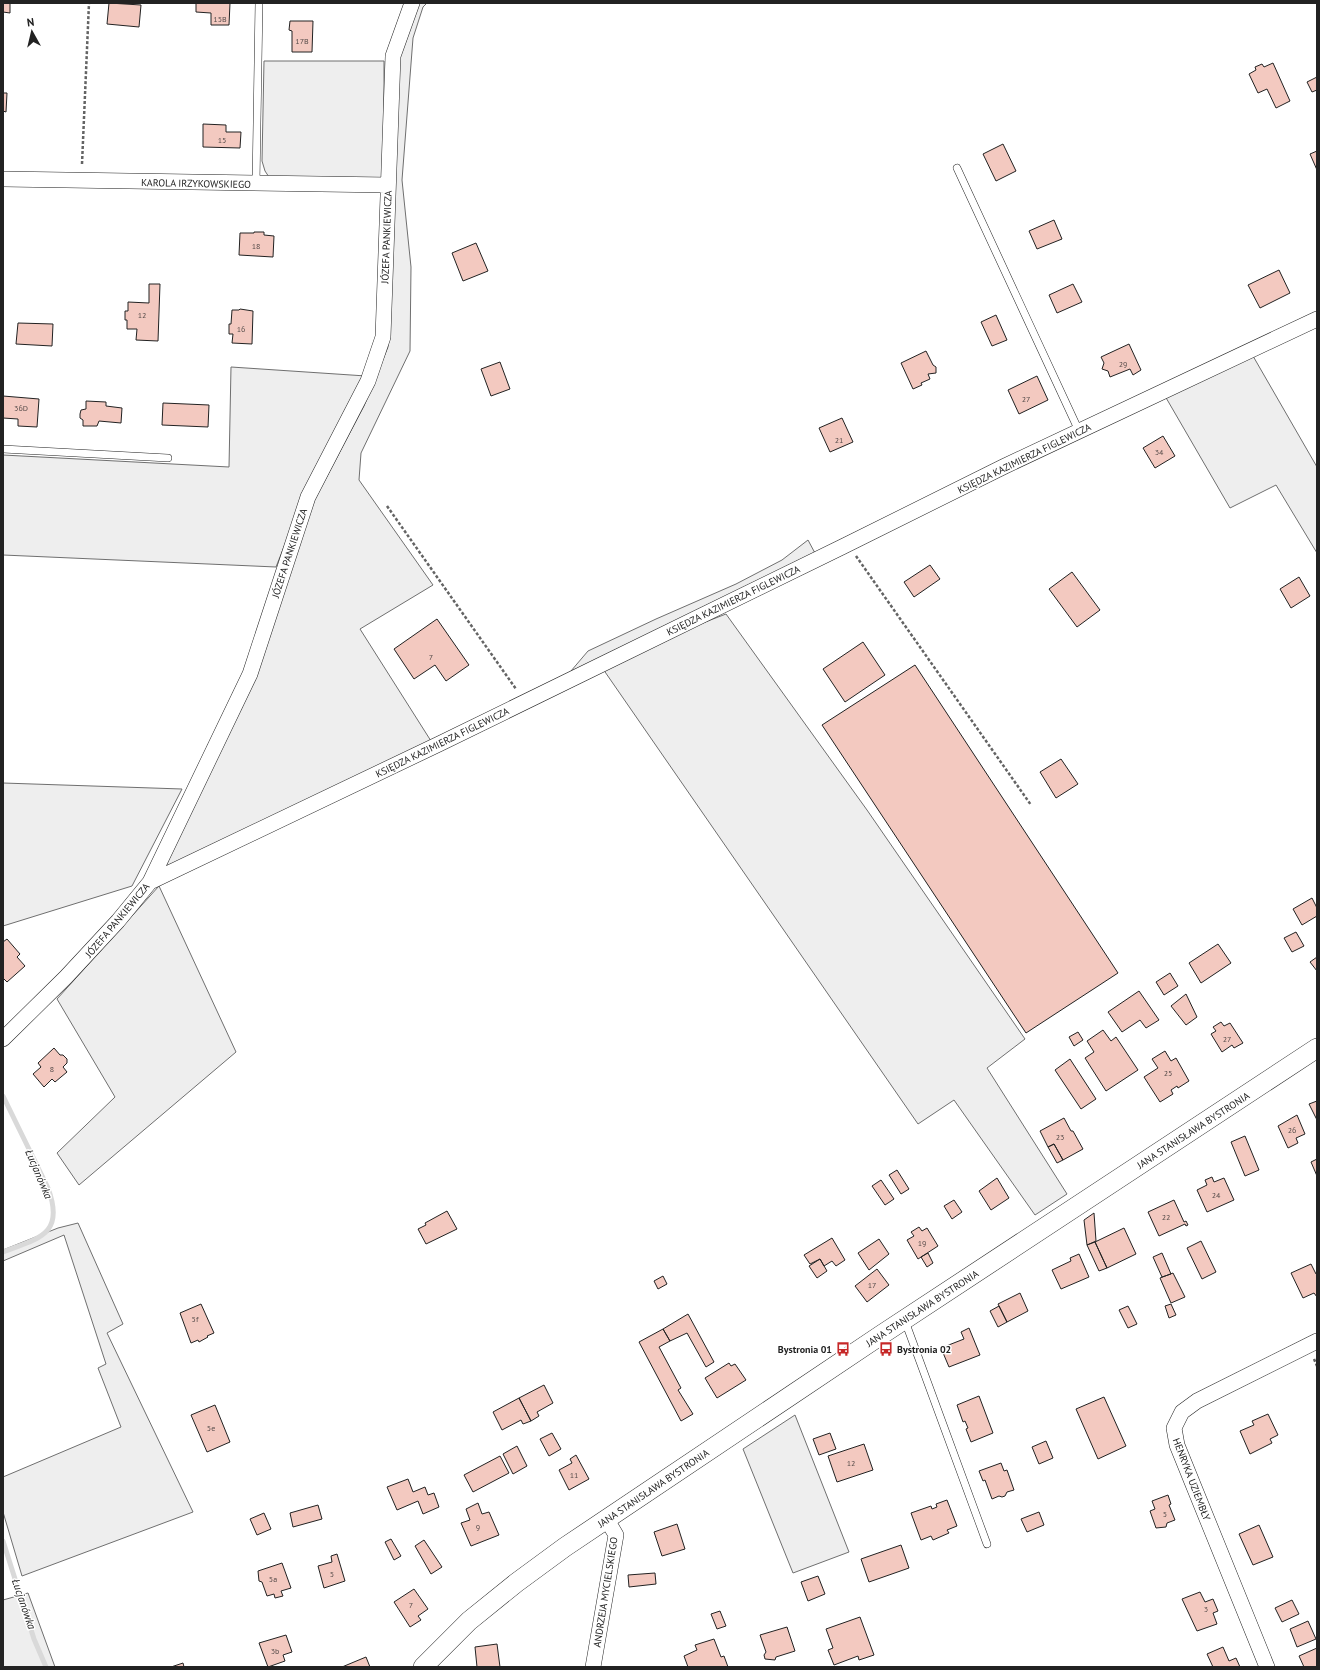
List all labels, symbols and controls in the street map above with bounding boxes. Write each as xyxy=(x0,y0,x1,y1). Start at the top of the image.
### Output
north arrow xyxy=(12,12,52,52)
house number: 15B xyxy=(213,14,227,24)
text: N xyxy=(26,15,35,30)
house number: 17B xyxy=(295,36,309,46)
house number: 15 xyxy=(218,135,226,145)
street label: KAROLA IRZYKOWSKIEGO xyxy=(141,176,251,191)
street label: JÓZEFA PANKIEWICZA xyxy=(378,190,395,285)
house number: 18 xyxy=(252,241,260,251)
house number: 12 xyxy=(138,310,146,320)
house number: 16 xyxy=(237,324,245,334)
house number: 29 xyxy=(1119,359,1127,369)
house number: 27 xyxy=(1022,394,1030,404)
house number: 36D xyxy=(14,403,28,413)
street label: KSIĘDZA KAZIMIERZA FIGLEWICZA xyxy=(955,420,1093,497)
house number: 21 xyxy=(835,435,843,445)
house number: 34 xyxy=(1155,447,1164,457)
street label: JÓZEFA PANKIEWICZA xyxy=(269,507,310,600)
street label: KSIĘDZA KAZIMIERZA FIGLEWICZA xyxy=(664,562,802,639)
house number: 7 xyxy=(429,652,433,662)
street label: KSIĘDZA KAZIMIERZA FIGLEWICZA xyxy=(373,704,511,781)
street label: JÓZEFA PANKIEWICZA xyxy=(82,880,152,961)
house number: 27 xyxy=(1223,1034,1231,1044)
house number: 8 xyxy=(50,1064,54,1074)
house number: 25 xyxy=(1164,1068,1172,1078)
street label: JANA STANISŁAWA BYSTRONIA xyxy=(1134,1089,1252,1172)
house number: 26 xyxy=(1288,1125,1296,1135)
house number: 23 xyxy=(1056,1132,1064,1142)
water label: Łucjanówka xyxy=(22,1147,56,1201)
house number: 24 xyxy=(1212,1190,1221,1200)
house number: 22 xyxy=(1162,1212,1170,1222)
house number: 19 xyxy=(918,1238,926,1248)
street label: JANA STANISŁAWA BYSTRONIA xyxy=(863,1267,981,1350)
house number: 17 xyxy=(868,1280,876,1290)
house number: 5f xyxy=(192,1314,199,1324)
bus stop icon: Bystronia 01 xyxy=(835,1341,851,1357)
bus stop icon: Bystronia 02 xyxy=(878,1341,894,1357)
place label: Bystronia 01 xyxy=(778,1343,832,1356)
place label: Bystronia 02 xyxy=(897,1343,951,1356)
house number: 5e xyxy=(207,1423,215,1433)
street label: HENRYKA UZIEMBŁY xyxy=(1170,1436,1213,1523)
street label: JANA STANISŁAWA BYSTRONIA xyxy=(594,1446,712,1531)
house number: 12 xyxy=(847,1458,855,1468)
house number: 11 xyxy=(570,1470,578,1480)
house number: 5 xyxy=(1163,1509,1167,1519)
house number: 9 xyxy=(476,1522,480,1532)
street label: ANDRZEJA MYCIELSKIEGO xyxy=(590,1536,621,1648)
house number: 5 xyxy=(330,1569,334,1579)
house number: 5a xyxy=(269,1574,277,1584)
water label: Łucjanówka xyxy=(9,1577,39,1632)
house number: 7 xyxy=(409,1600,413,1610)
house number: 3 xyxy=(1204,1604,1208,1614)
house number: 3b xyxy=(271,1646,279,1656)

